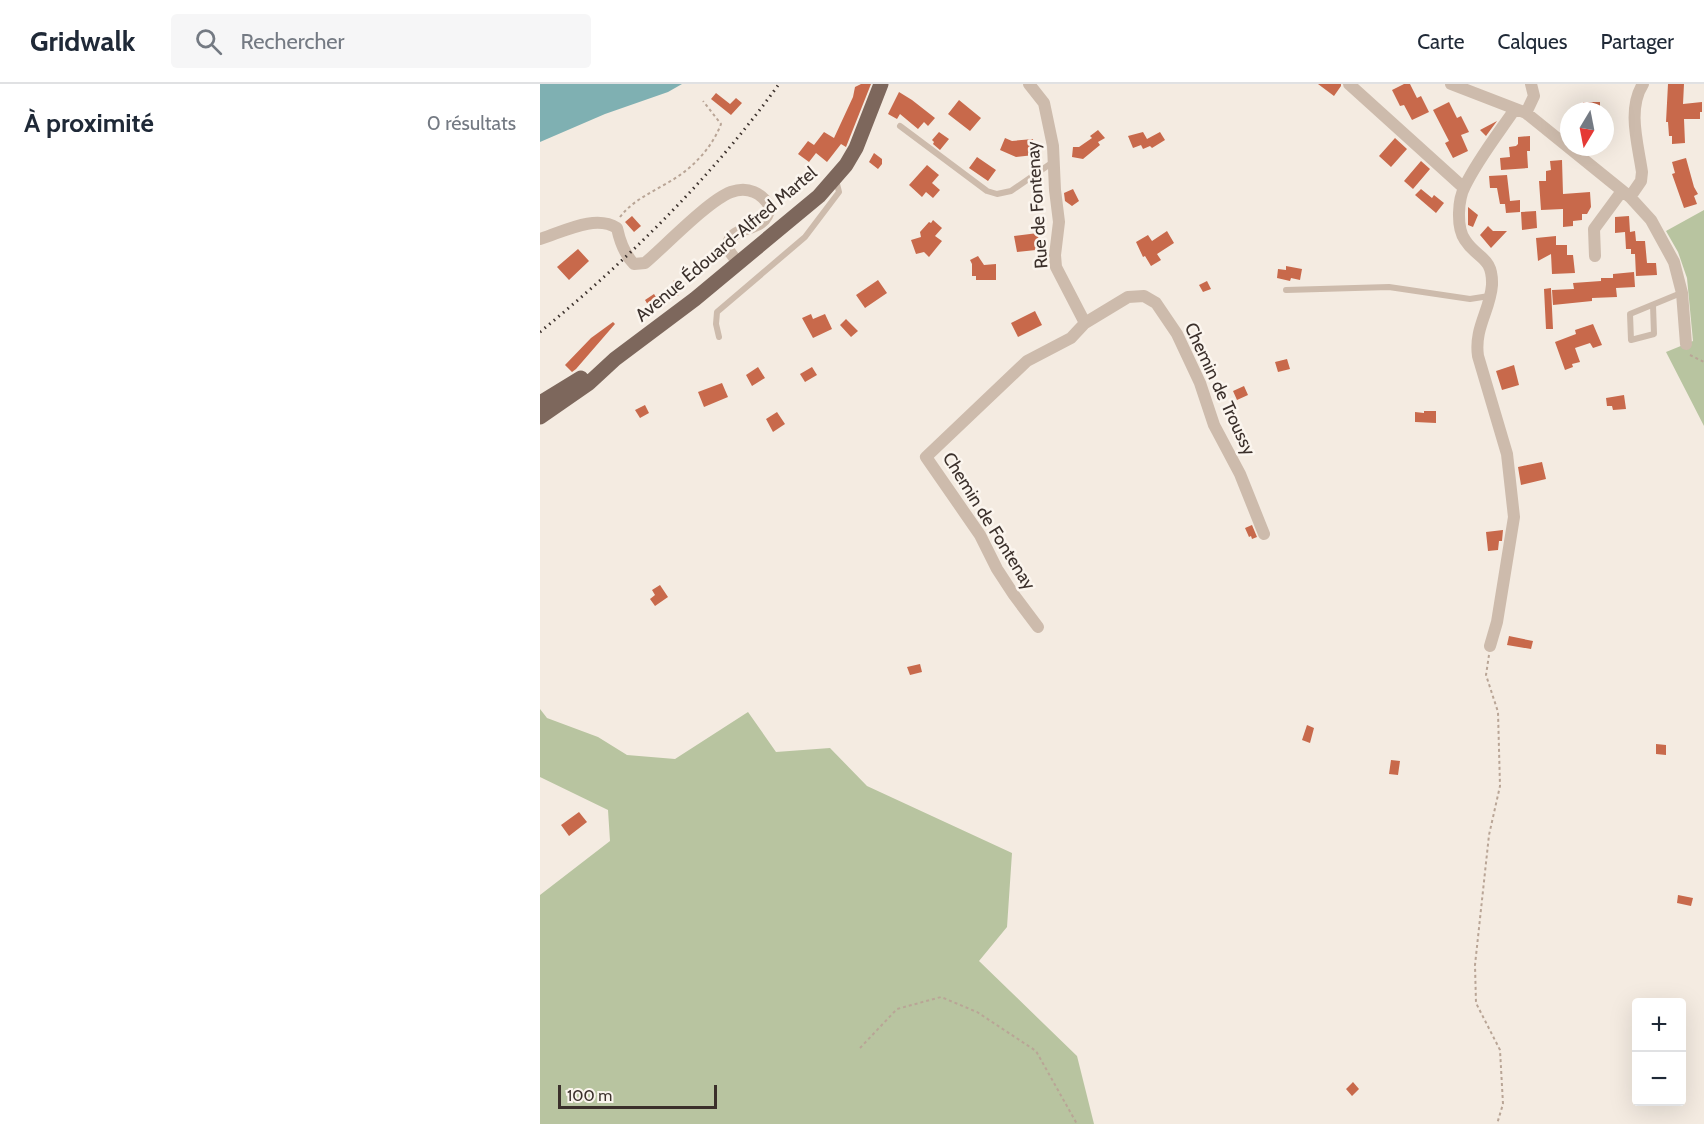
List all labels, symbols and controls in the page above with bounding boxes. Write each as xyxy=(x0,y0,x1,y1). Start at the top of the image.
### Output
search box xyxy=(171,14,591,68)
text: Gridwalk xyxy=(30,24,135,58)
icon: search xyxy=(192,25,225,58)
text: Rechercher xyxy=(240,28,345,55)
text: Carte xyxy=(1417,29,1465,54)
text: Calques xyxy=(1498,29,1568,54)
text: Partager xyxy=(1601,29,1674,54)
north arrow xyxy=(1560,102,1614,156)
text: À proximité xyxy=(24,107,154,139)
text: 0 résultats xyxy=(427,111,516,135)
street label: Rue de Fontenay xyxy=(1022,141,1052,269)
street label: Avenue Édouard-Alfred Martel xyxy=(631,161,822,326)
street label: Chemin de Troussy xyxy=(1180,319,1260,459)
street label: Chemin de Fontenay xyxy=(938,448,1040,594)
map controls xyxy=(1632,998,1686,1106)
button: + xyxy=(1632,998,1686,1052)
button: − xyxy=(1632,1052,1686,1106)
scale bar xyxy=(558,1082,717,1110)
text: 100 m xyxy=(567,1086,612,1105)

